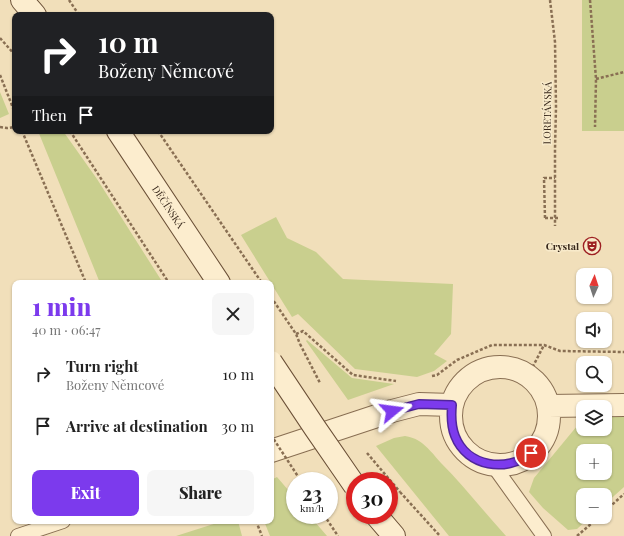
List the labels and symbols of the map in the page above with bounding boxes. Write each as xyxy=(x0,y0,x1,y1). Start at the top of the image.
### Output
street label: LORETÁNSKÁ xyxy=(539,81,555,145)
street label: DĚČÍNSKÁ xyxy=(149,183,188,232)
theatre icon: Crystal xyxy=(582,236,602,256)
place label: Crystal xyxy=(546,239,579,253)
north arrow xyxy=(576,268,612,304)
position arrow xyxy=(371,390,413,432)
pin xyxy=(514,436,548,470)
speed limit sign: 30 xyxy=(346,472,398,524)

